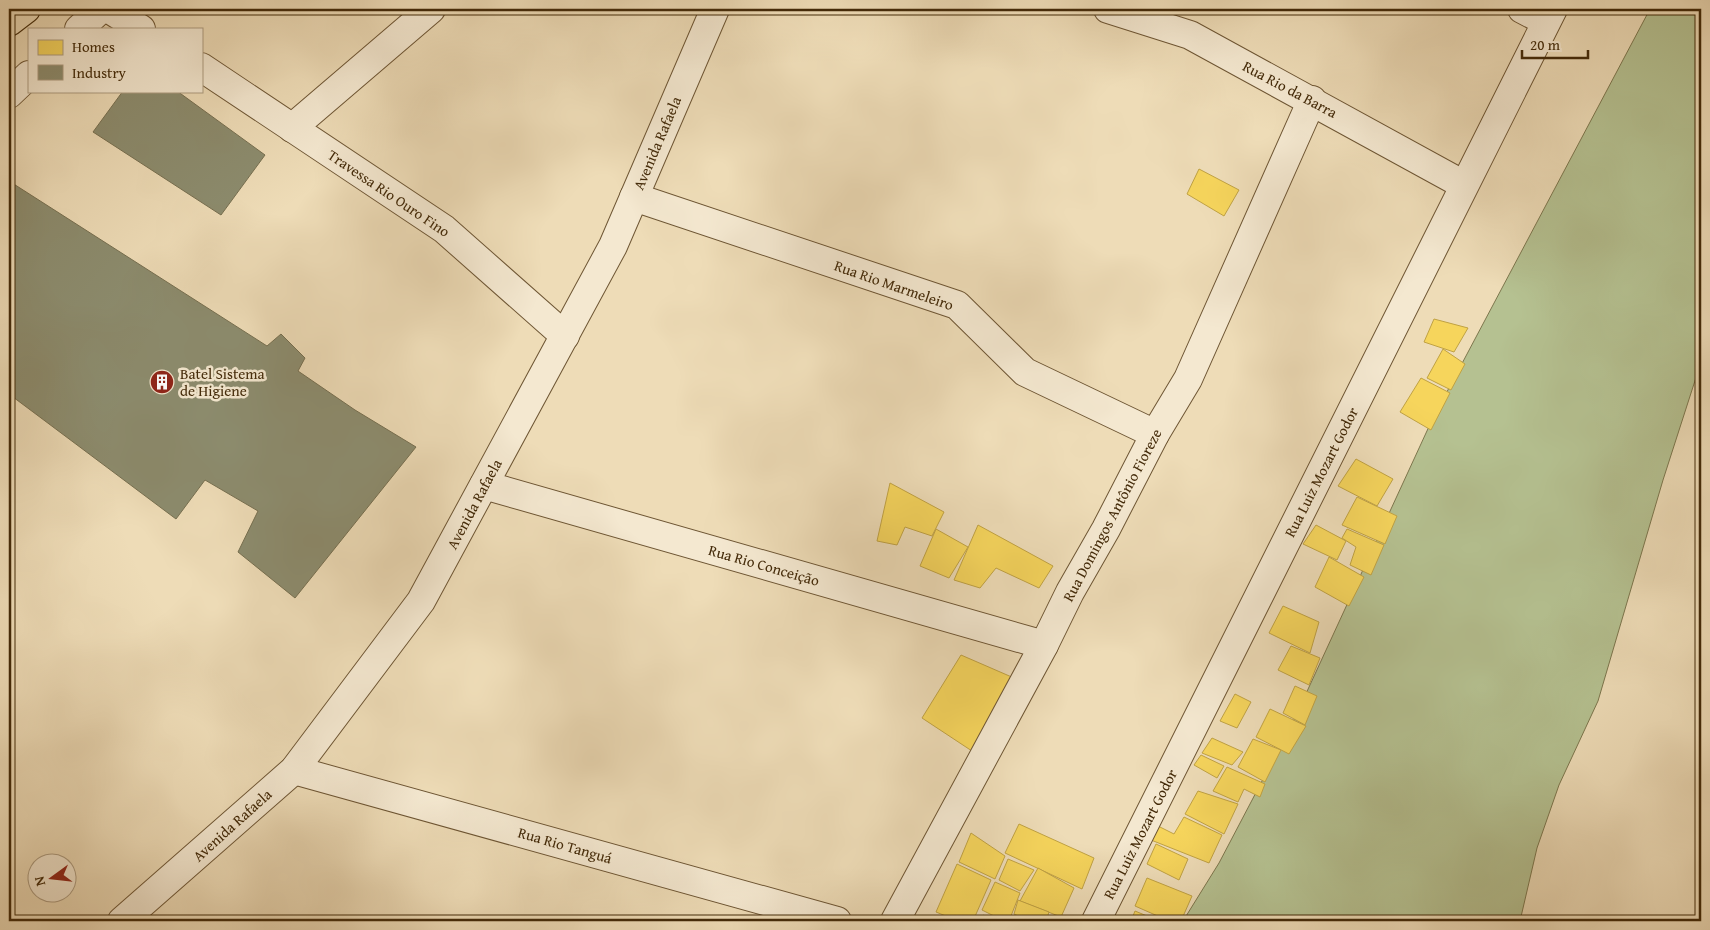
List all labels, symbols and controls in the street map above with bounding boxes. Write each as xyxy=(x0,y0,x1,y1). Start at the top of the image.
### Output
legend xyxy=(28,28,202,92)
scale bar xyxy=(1522,28,1589,60)
text: 20 m xyxy=(1530,34,1561,55)
text: Homes xyxy=(72,36,115,57)
street label: Rua Rio da Barra xyxy=(1239,55,1341,123)
text: Industry xyxy=(72,62,127,83)
street label: Avenida Rafaela xyxy=(628,93,686,193)
street label: Travessa Rio Ouro Fino xyxy=(324,144,455,242)
street label: Rua Rio Marmeleiro xyxy=(832,255,957,315)
place label: Batel Sistema de Higiene xyxy=(180,363,265,401)
building icon: Batel Sistema de Higiene xyxy=(149,369,175,395)
street label: Rua Luiz Mozart Godor xyxy=(1279,403,1363,541)
street label: Rua Domingos Antônio Fioreze xyxy=(1057,425,1167,605)
street label: Avenida Rafaela xyxy=(441,455,507,553)
street label: Rua Rio Conceição xyxy=(706,539,822,591)
street label: Rua Luiz Mozart Godor xyxy=(1098,765,1182,903)
street label: Avenida Rafaela xyxy=(188,784,276,866)
street label: Rua Rio Tanguá xyxy=(516,822,614,868)
north arrow xyxy=(28,852,78,902)
text: N xyxy=(28,874,50,888)

